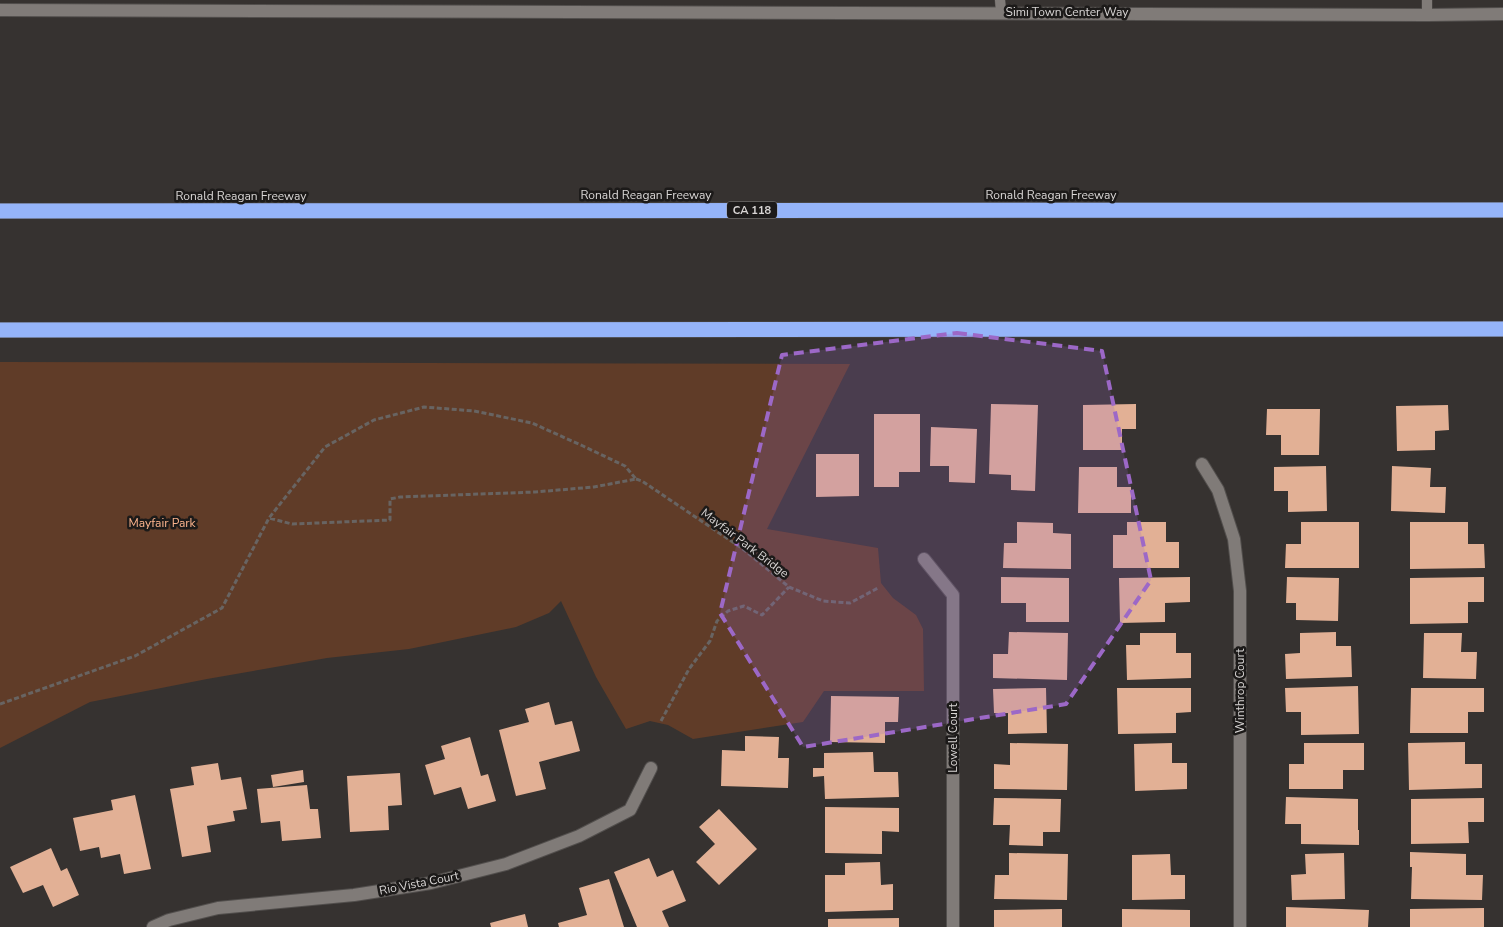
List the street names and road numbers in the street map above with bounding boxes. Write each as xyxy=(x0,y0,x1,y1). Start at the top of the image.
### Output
street label: Simi Town Center Way xyxy=(1006,4,1129,20)
street label: Ronald Reagan Freeway xyxy=(580,187,712,203)
street label: Ronald Reagan Freeway xyxy=(985,187,1117,203)
street label: Ronald Reagan Freeway xyxy=(175,188,307,204)
road number: CA 118 xyxy=(727,202,777,218)
street label: Mayfair Park Bridge xyxy=(698,505,792,581)
street label: Winthrop Court xyxy=(1232,648,1248,733)
street label: Lowell Court xyxy=(945,702,961,773)
street label: Rio Vista Court xyxy=(378,867,461,899)

